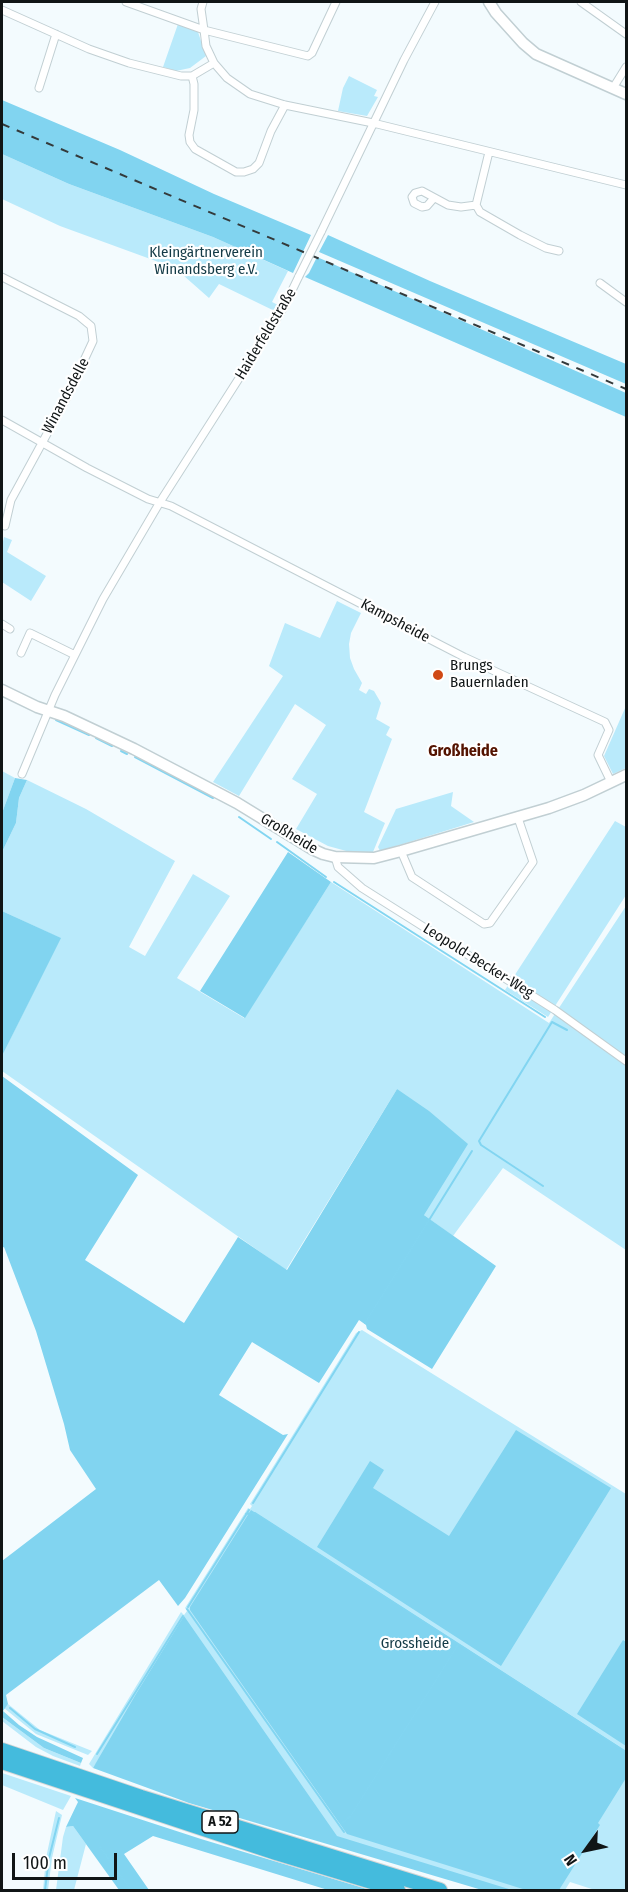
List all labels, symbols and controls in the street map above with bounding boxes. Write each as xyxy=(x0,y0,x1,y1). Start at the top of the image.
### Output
park label: Kleingärtnerverein Winandsberg e.V. xyxy=(149,244,263,279)
street label: Haiderfeldstraße xyxy=(232,285,300,383)
street label: Winandsdelle xyxy=(38,355,94,437)
street label: Kampsheide xyxy=(357,595,433,647)
place label: Brungs Bauernladen xyxy=(450,657,529,692)
marker: Brungs Bauernladen xyxy=(431,668,445,682)
district label: Großheide xyxy=(428,742,498,762)
street label: Großheide xyxy=(257,810,321,858)
street label: Leopold-Becker-Weg xyxy=(419,920,537,1002)
park label: Grossheide xyxy=(381,1635,449,1653)
road number: A 52 xyxy=(202,1811,238,1833)
north arrow xyxy=(556,1820,616,1880)
scale bar xyxy=(15,1841,120,1879)
text: N xyxy=(560,1851,581,1869)
text: 100 m xyxy=(23,1852,67,1874)

